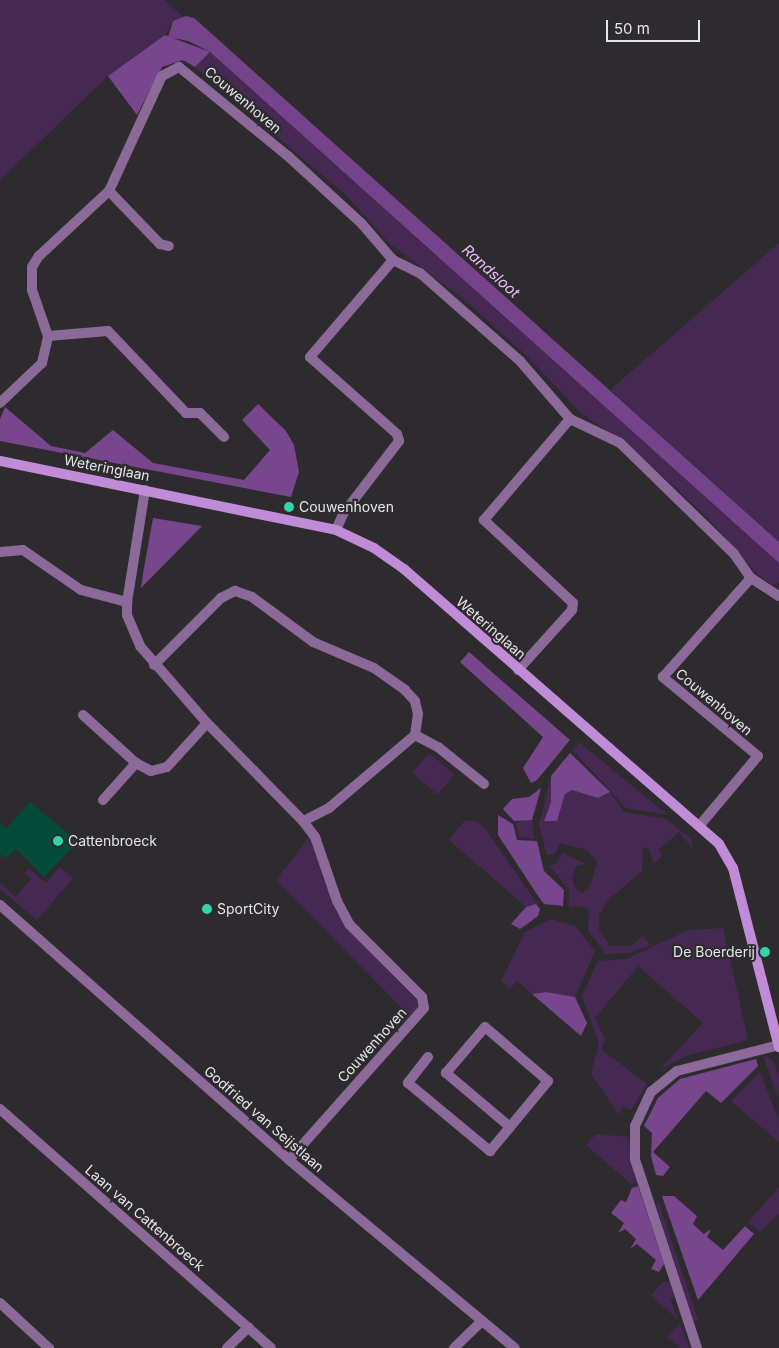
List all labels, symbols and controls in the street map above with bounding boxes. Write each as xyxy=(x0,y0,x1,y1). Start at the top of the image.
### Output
scale bar xyxy=(609,10,703,42)
text: 50 m xyxy=(614,19,650,38)
street label: Couwenhoven xyxy=(201,63,285,137)
water label: Randsloot xyxy=(459,241,523,301)
street label: Weteringlaan xyxy=(63,451,151,485)
place label: Couwenhoven xyxy=(299,499,394,515)
marker: Couwenhoven xyxy=(283,501,295,513)
street label: Weteringlaan xyxy=(453,593,529,663)
street label: Couwenhoven xyxy=(672,665,756,739)
place label: Cattenbroeck xyxy=(68,833,157,849)
marker: Cattenbroeck xyxy=(52,835,64,847)
place label: SportCity xyxy=(217,901,279,917)
marker: SportCity xyxy=(201,903,213,915)
place label: De Boerderij xyxy=(673,944,755,960)
marker: De Boerderij xyxy=(759,946,771,958)
street label: Couwenhoven xyxy=(334,1004,410,1086)
street label: Godfried van Seijstlaan xyxy=(201,1062,327,1176)
street label: Laan van Cattenbroeck xyxy=(82,1162,208,1274)

